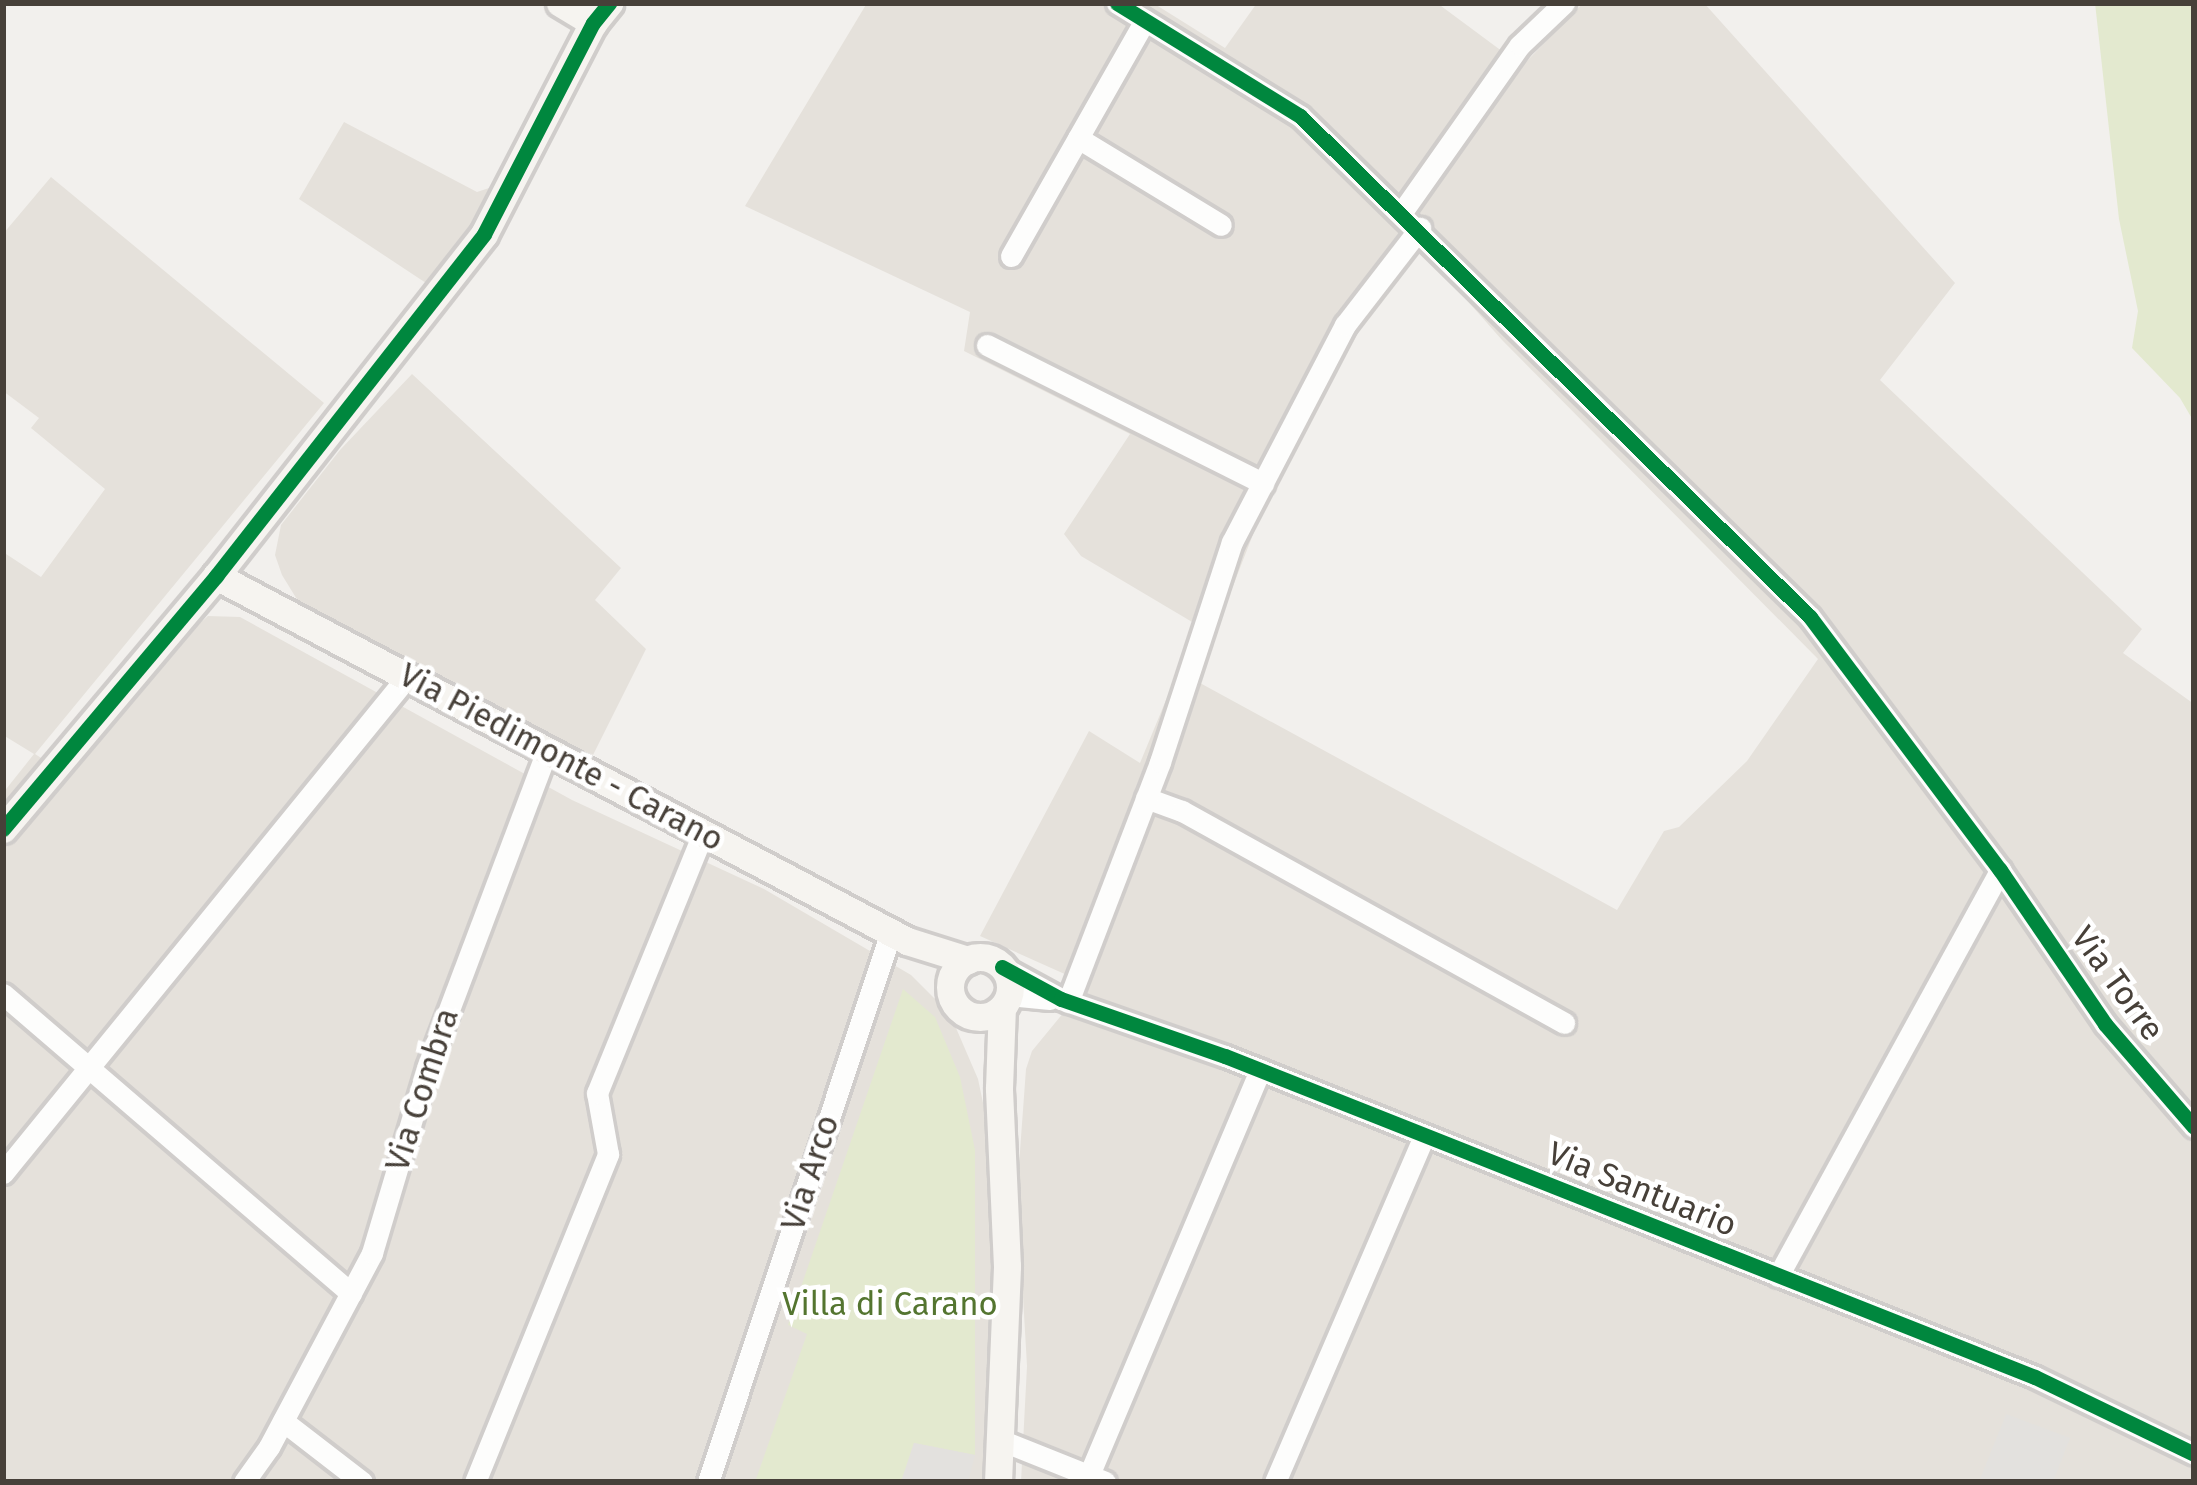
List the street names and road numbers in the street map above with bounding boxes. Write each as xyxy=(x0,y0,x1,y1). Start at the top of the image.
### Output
street label: Via Piedimonte - Carano xyxy=(392,656,730,860)
street label: Via Torre xyxy=(2062,919,2172,1049)
street label: Via Combra xyxy=(378,1004,468,1176)
street label: Via Arco xyxy=(774,1110,848,1236)
street label: Via Santuario xyxy=(1542,1134,1742,1246)

